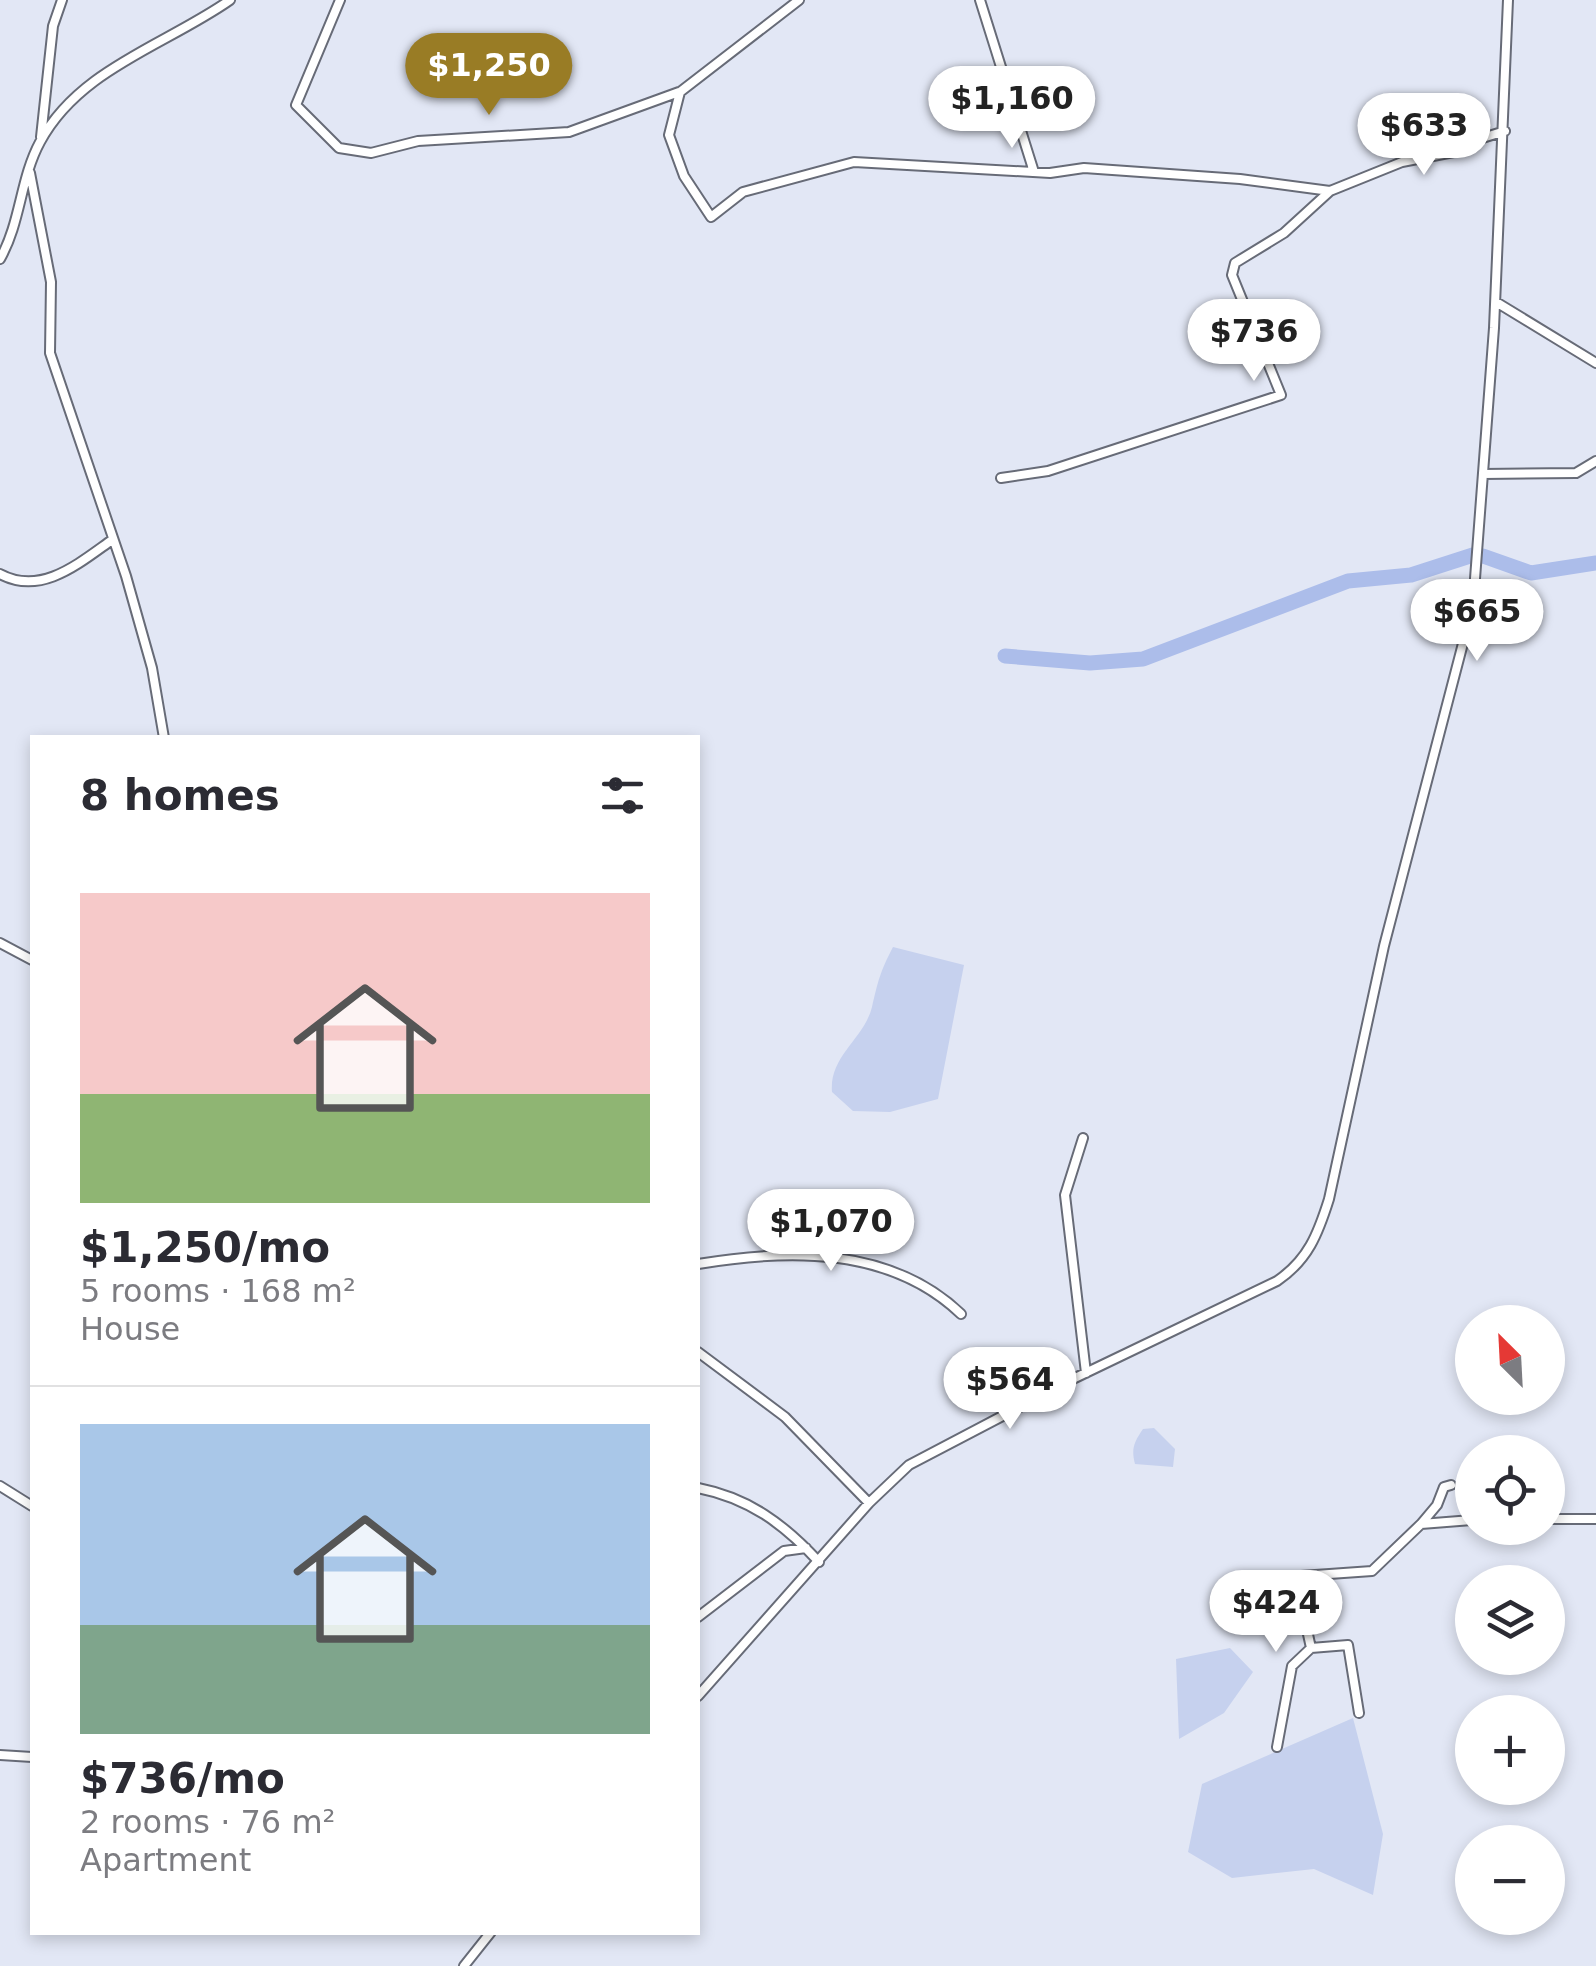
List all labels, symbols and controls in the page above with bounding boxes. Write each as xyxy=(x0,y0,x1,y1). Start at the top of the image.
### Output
pin: $1,250 xyxy=(408,33,570,118)
text: $1,250 xyxy=(427,46,551,84)
pin: $1,160 xyxy=(931,66,1093,151)
text: $1,160 xyxy=(950,79,1074,117)
pin: $633 xyxy=(1365,93,1483,178)
text: $633 xyxy=(1379,106,1469,144)
pin: $736 xyxy=(1195,299,1313,384)
text: $736 xyxy=(1209,312,1299,350)
pin: $665 xyxy=(1418,579,1536,664)
text: $665 xyxy=(1432,592,1522,630)
icon: filters xyxy=(595,768,650,823)
text: 8 homes xyxy=(80,771,280,820)
icon: home xyxy=(275,958,455,1138)
pin: $1,070 xyxy=(750,1189,912,1274)
text: $1,070 xyxy=(769,1202,893,1240)
text: $1,250/mo xyxy=(80,1223,330,1272)
text: 5 rooms · 168 m² xyxy=(80,1272,356,1310)
north arrow xyxy=(1455,1305,1565,1415)
map controls xyxy=(1455,1305,1565,1935)
text: House xyxy=(80,1310,180,1348)
pin: $564 xyxy=(951,1347,1069,1432)
text: $564 xyxy=(965,1360,1055,1398)
button: locate xyxy=(1455,1435,1565,1545)
icon: home xyxy=(275,1489,455,1669)
button: layers xyxy=(1455,1565,1565,1675)
pin: $424 xyxy=(1217,1570,1335,1655)
text: $424 xyxy=(1231,1583,1321,1621)
button: + xyxy=(1455,1695,1565,1805)
text: $736/mo xyxy=(80,1754,285,1803)
text: 2 rooms · 76 m² xyxy=(80,1803,335,1841)
button: − xyxy=(1455,1825,1565,1935)
text: Apartment xyxy=(80,1841,251,1879)

